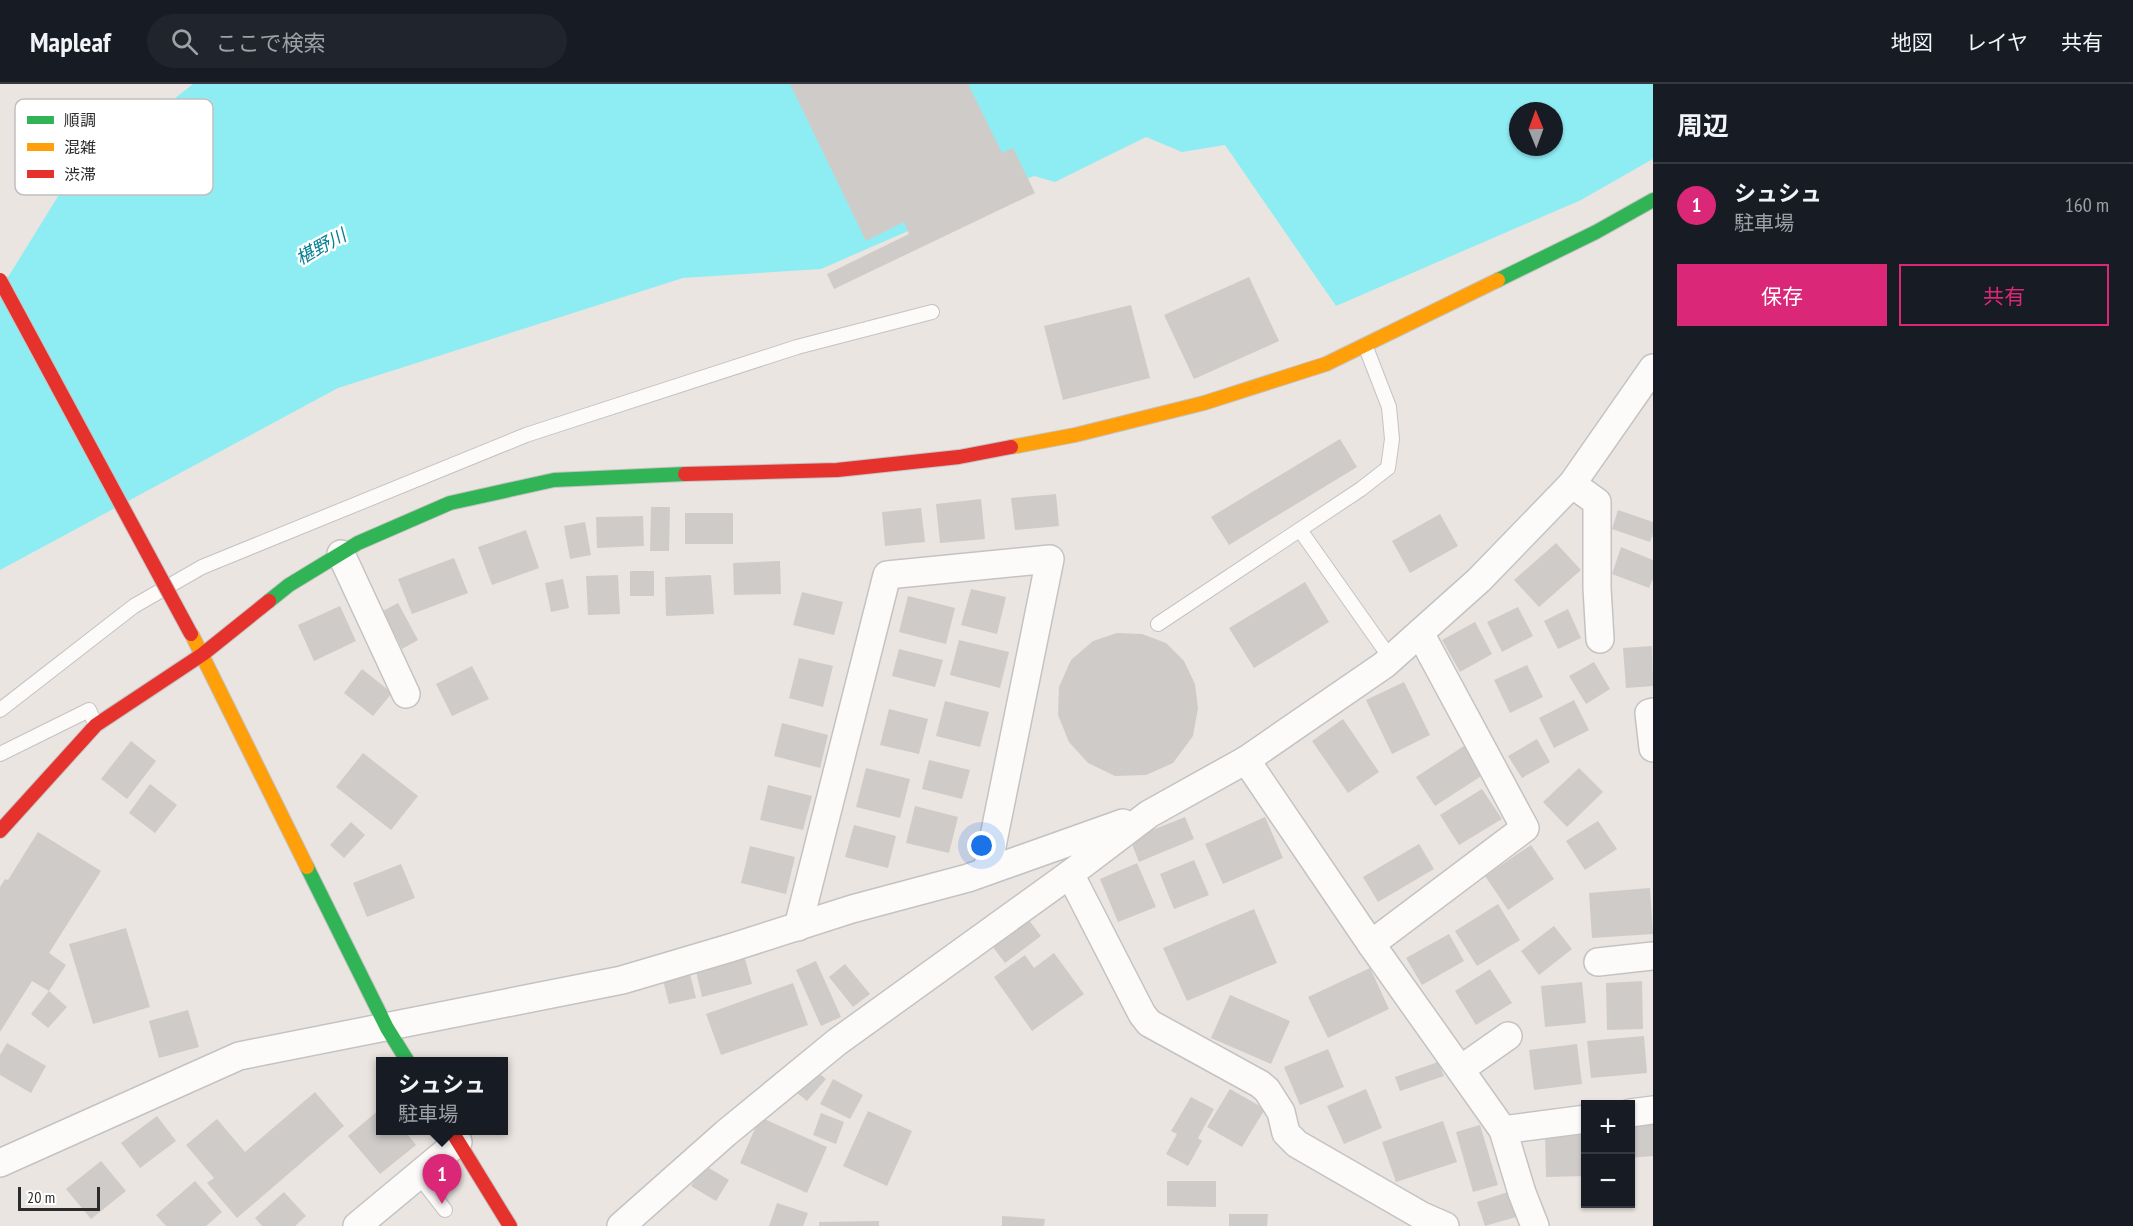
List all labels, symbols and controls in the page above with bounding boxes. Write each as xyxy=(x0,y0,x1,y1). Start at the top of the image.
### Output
search box xyxy=(147,14,567,68)
text: Mapleaf xyxy=(30,23,111,60)
icon: search xyxy=(168,25,201,58)
text: ここで検索 xyxy=(216,29,326,57)
text: 地図 xyxy=(1891,29,1933,56)
text: レイヤ xyxy=(1966,29,2028,56)
text: 共有 xyxy=(2061,29,2103,56)
legend xyxy=(15,99,213,195)
north arrow xyxy=(1509,102,1563,156)
text: 周辺 xyxy=(1677,109,1729,142)
text: 順調 xyxy=(64,110,96,130)
text: 混雑 xyxy=(64,137,96,157)
text: 渋滞 xyxy=(64,164,96,184)
text: シュシュ xyxy=(1734,179,1822,207)
text: 1 xyxy=(1692,192,1701,218)
text: 160 m xyxy=(2065,192,2109,218)
text: 駐車場 xyxy=(1734,210,1794,236)
water label: 椹野川 xyxy=(292,222,352,270)
button: 保存 xyxy=(1677,264,1887,326)
button: 共有 xyxy=(1899,264,2109,326)
your location xyxy=(967,831,996,860)
popup xyxy=(376,1057,508,1135)
text: シュシュ xyxy=(398,1070,486,1098)
map controls xyxy=(1581,1100,1635,1208)
button: + xyxy=(1581,1100,1635,1154)
text: 駐車場 xyxy=(398,1101,458,1127)
pin: 1 xyxy=(422,1154,462,1204)
button: − xyxy=(1581,1154,1635,1208)
scale bar xyxy=(18,1184,100,1212)
text: 20 m xyxy=(27,1187,55,1207)

